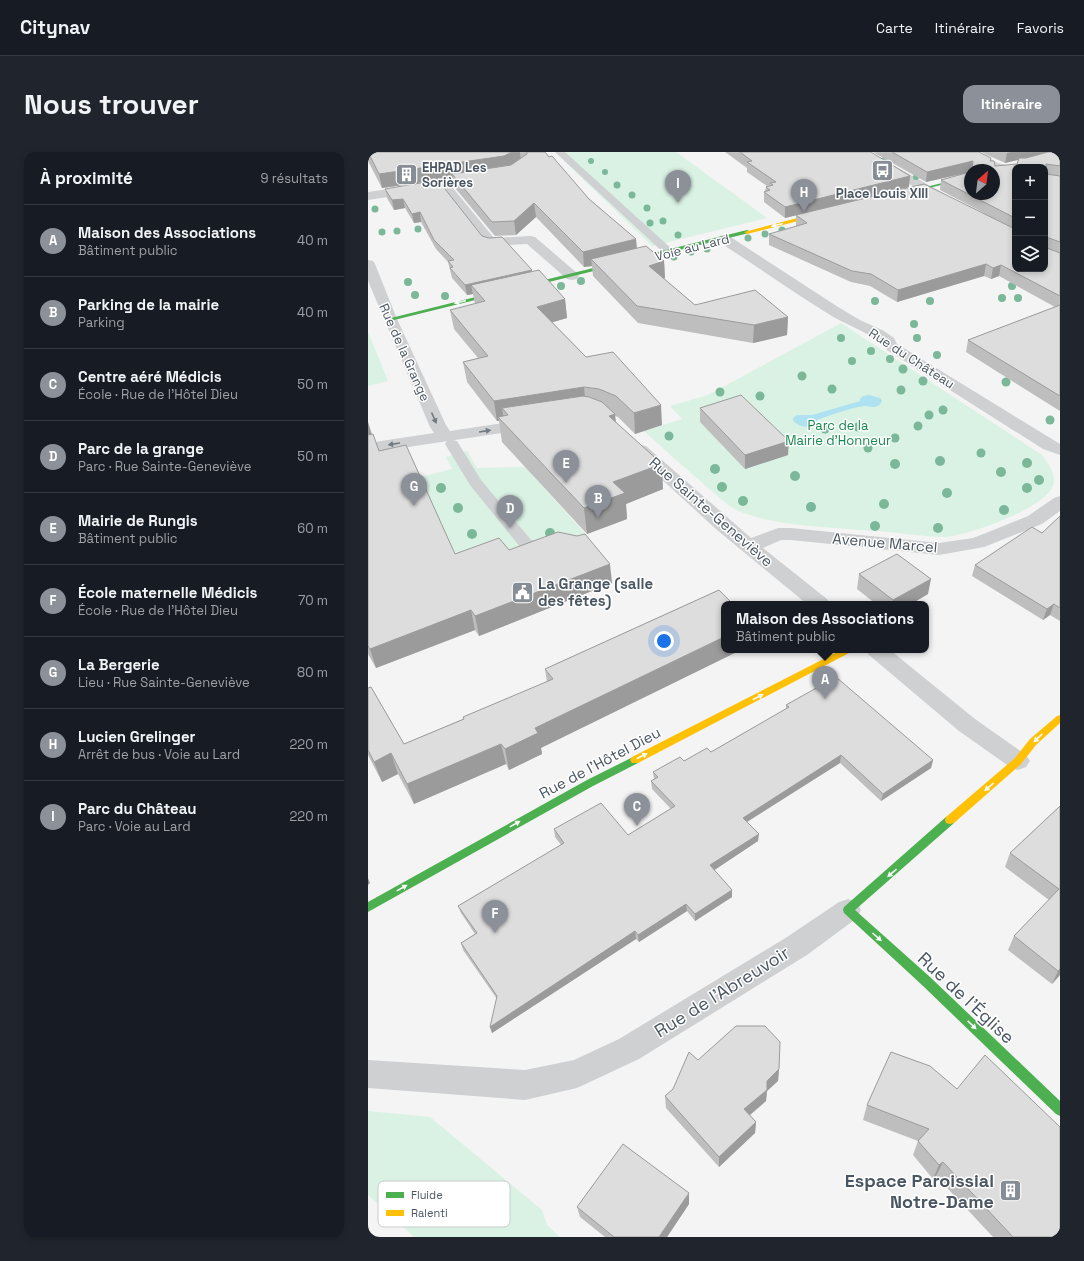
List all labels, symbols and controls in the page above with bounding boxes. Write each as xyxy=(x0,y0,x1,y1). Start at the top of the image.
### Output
text: Citynav xyxy=(20,15,90,40)
text: Carte xyxy=(876,19,913,37)
text: Itinéraire xyxy=(935,19,995,37)
text: Favoris xyxy=(1017,19,1064,37)
button: Itinéraire xyxy=(963,85,1060,123)
text: Nous trouver xyxy=(24,86,199,122)
bus stop icon: Place Louis XIII xyxy=(869,158,895,184)
place label: EHPAD Les Sorières xyxy=(422,159,487,191)
building icon: EHPAD Les Sorières xyxy=(394,161,420,187)
north arrow xyxy=(964,164,1000,200)
map controls xyxy=(1012,164,1048,272)
button: + xyxy=(1012,164,1048,200)
text: À proximité xyxy=(40,167,133,189)
text: 9 résultats xyxy=(261,170,328,187)
pin: I xyxy=(665,170,691,203)
pin: H xyxy=(791,179,817,212)
place label: Place Louis XIII xyxy=(836,185,928,202)
button: − xyxy=(1012,200,1048,236)
text: Maison des Associations xyxy=(78,223,256,242)
one-way arrow xyxy=(771,223,783,229)
street label: Voie au Lard xyxy=(653,230,731,265)
text: A xyxy=(49,232,57,249)
text: 40 m xyxy=(297,232,328,249)
button: layers xyxy=(1012,236,1048,272)
text: Bâtiment public xyxy=(78,242,178,259)
text: Parking de la mairie xyxy=(78,295,219,314)
one-way arrow xyxy=(454,300,466,306)
street label: Rue de la Grange xyxy=(375,301,434,404)
text: B xyxy=(49,304,57,321)
text: 40 m xyxy=(297,304,328,321)
text: Parking xyxy=(78,314,125,331)
street label: Rue du Château xyxy=(866,324,958,392)
text: Centre aéré Médicis xyxy=(78,367,222,386)
text: C xyxy=(49,376,57,393)
text: 50 m xyxy=(297,376,328,393)
text: École · Rue de l'Hôtel Dieu xyxy=(78,386,238,403)
one-way arrow xyxy=(431,413,437,424)
park label: Parc de la Mairie d’Honneur xyxy=(785,417,891,449)
one-way arrow xyxy=(479,428,491,434)
text: Parc de la grange xyxy=(78,439,204,458)
one-way arrow xyxy=(388,441,400,447)
text: D xyxy=(49,448,57,465)
text: 50 m xyxy=(297,448,328,465)
pin: E xyxy=(553,450,579,483)
street label: Rue Sainte-Geneviève xyxy=(646,453,777,571)
text: Parc · Rue Sainte-Geneviève xyxy=(78,458,251,475)
pin: G xyxy=(401,473,427,506)
pin: B xyxy=(585,485,611,518)
pin: D xyxy=(497,495,523,528)
text: Mairie de Rungis xyxy=(78,511,198,530)
text: E xyxy=(49,520,57,537)
text: 60 m xyxy=(297,520,328,537)
street label: Avenue Marcel xyxy=(832,528,938,557)
text: Bâtiment public xyxy=(78,530,178,547)
place label: La Grange (salle des fêtes) xyxy=(538,574,654,610)
public building icon: La Grange (salle des fêtes) xyxy=(509,580,535,606)
text: École maternelle Médicis xyxy=(78,583,257,602)
text: F xyxy=(50,592,56,609)
text: 70 m xyxy=(298,592,328,609)
popup xyxy=(721,601,929,653)
text: École · Rue de l'Hôtel Dieu xyxy=(78,602,238,619)
text: Maison des Associations xyxy=(736,609,914,628)
text: Bâtiment public xyxy=(736,628,836,645)
your location xyxy=(654,631,674,651)
text: La Bergerie xyxy=(78,655,160,674)
text: G xyxy=(49,664,57,681)
text: 80 m xyxy=(297,664,328,681)
pin: A xyxy=(812,666,838,699)
text: Lieu · Rue Sainte-Geneviève xyxy=(78,674,250,691)
one-way arrow xyxy=(752,693,764,700)
street label: Rue de l'Hôtel Dieu xyxy=(536,723,664,803)
text: Lucien Grelinger xyxy=(78,727,196,746)
one-way arrow xyxy=(1033,733,1043,743)
text: H xyxy=(49,736,57,753)
text: 220 m xyxy=(289,736,328,753)
text: Arrêt de bus · Voie au Lard xyxy=(78,746,240,763)
one-way arrow xyxy=(636,753,648,759)
one-way arrow xyxy=(984,782,994,792)
pin: C xyxy=(624,793,650,826)
text: Parc du Château xyxy=(78,799,196,818)
text: I xyxy=(51,808,55,825)
text: 220 m xyxy=(289,808,328,825)
text: Parc · Voie au Lard xyxy=(78,818,191,835)
one-way arrow xyxy=(510,821,521,827)
one-way arrow xyxy=(887,868,896,877)
one-way arrow xyxy=(396,884,408,891)
pin: F xyxy=(482,900,508,933)
one-way arrow xyxy=(872,932,882,941)
street label: Rue de l'Abreuvoir xyxy=(650,941,794,1042)
street label: Rue de l'Église xyxy=(913,947,1020,1048)
one-way arrow xyxy=(967,1020,977,1030)
place label: Espace Paroissial Notre-Dame xyxy=(845,1169,994,1213)
building icon: Espace Paroissial Notre-Dame xyxy=(997,1178,1023,1204)
legend xyxy=(378,1181,510,1227)
text: Fluide xyxy=(411,1188,443,1202)
text: Ralenti xyxy=(411,1206,448,1220)

